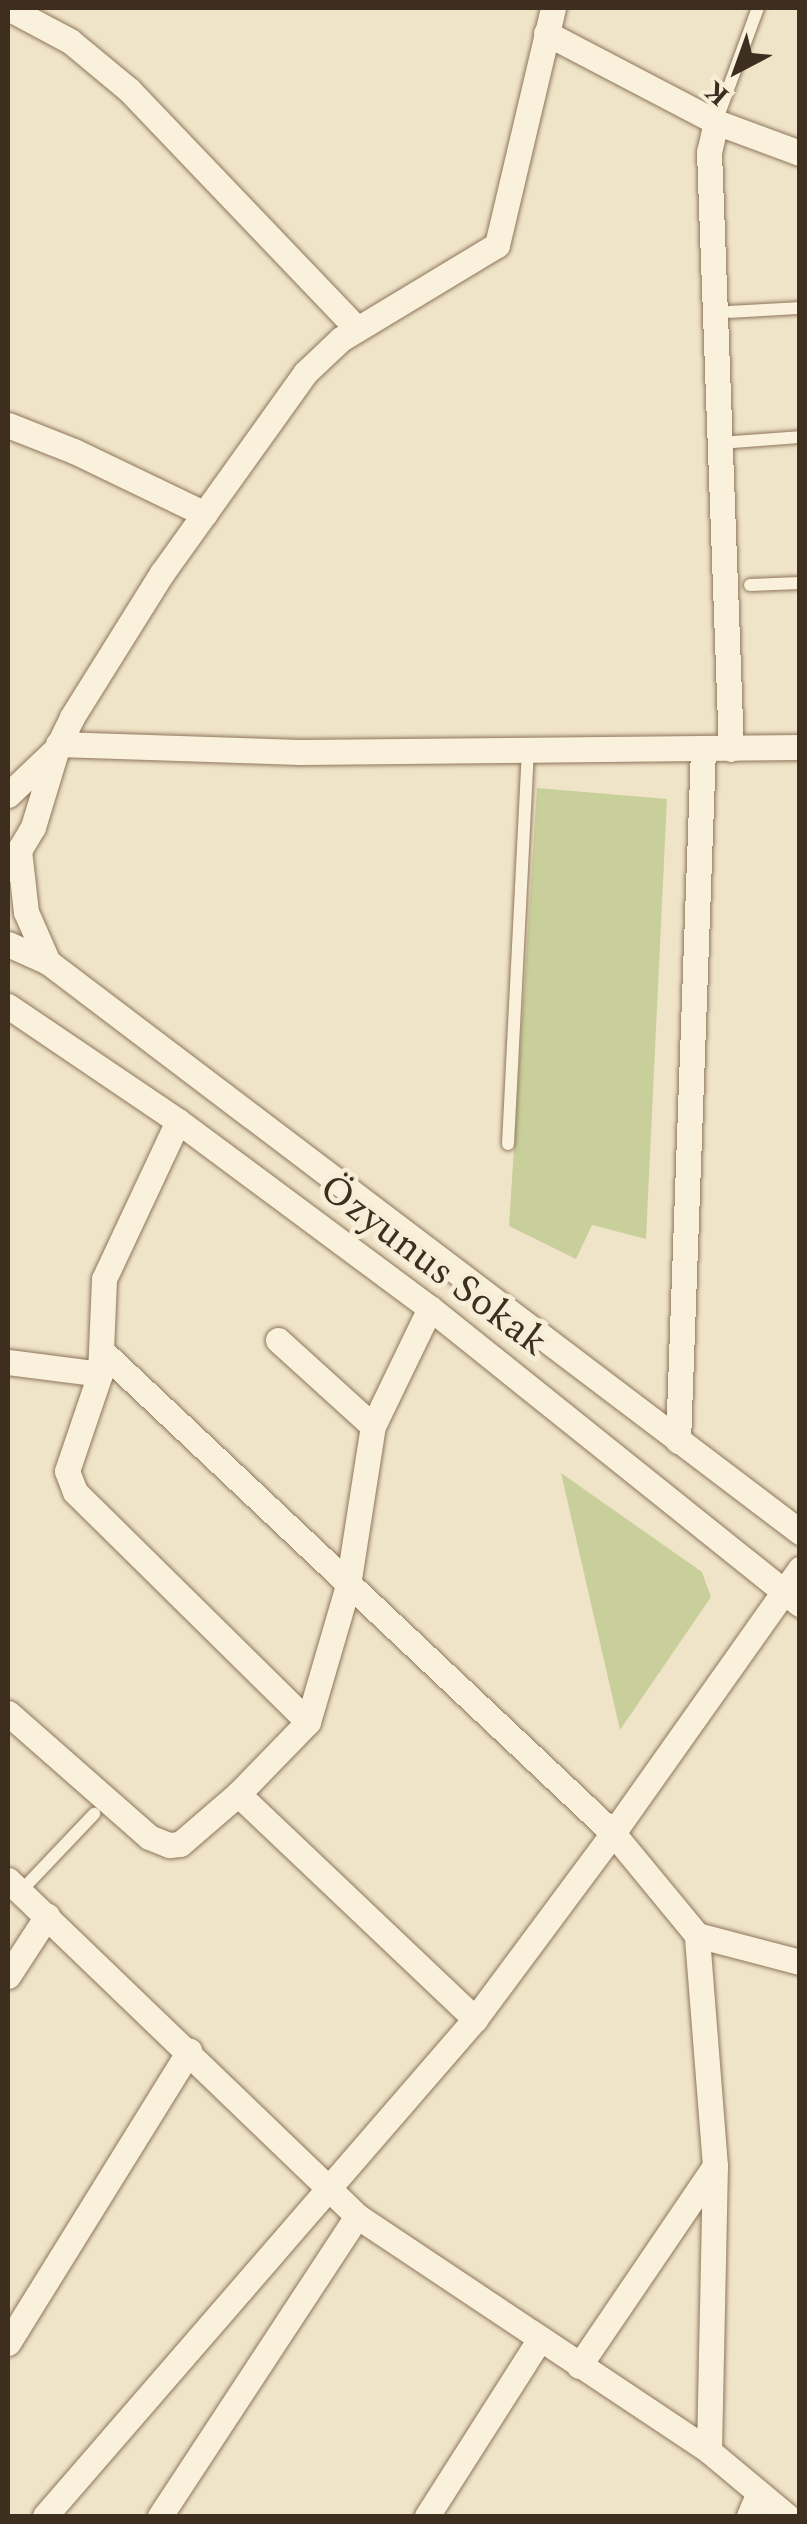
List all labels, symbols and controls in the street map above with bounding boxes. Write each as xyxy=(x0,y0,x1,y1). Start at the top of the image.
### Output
north arrow xyxy=(687,20,787,120)
text: K xyxy=(695,70,739,116)
street label: Özyunus Sokak xyxy=(309,1165,557,1367)

